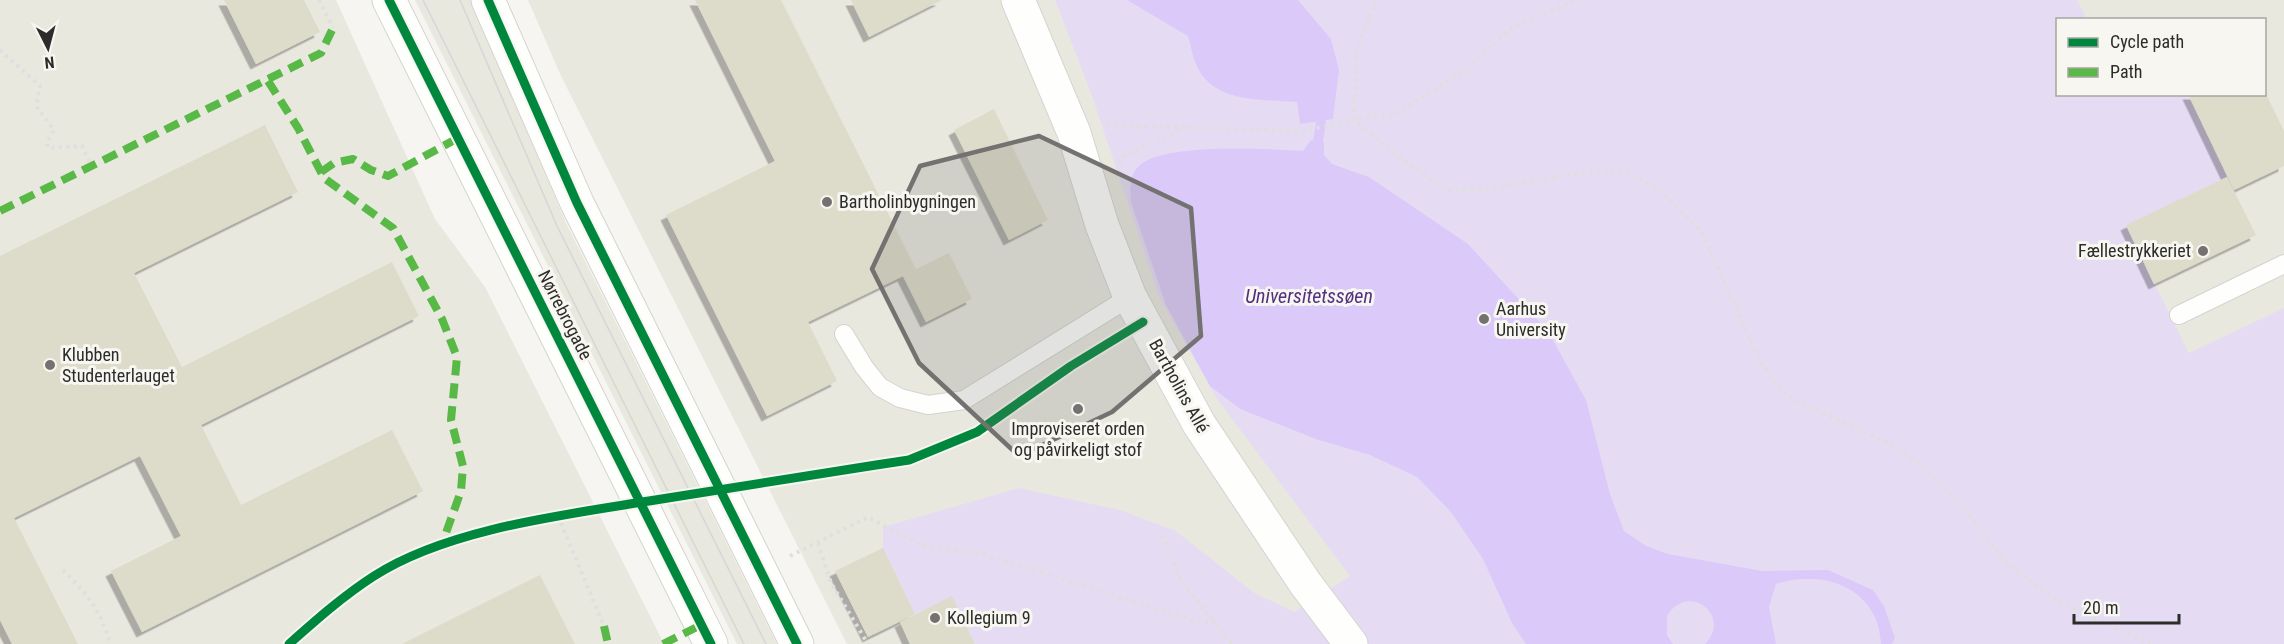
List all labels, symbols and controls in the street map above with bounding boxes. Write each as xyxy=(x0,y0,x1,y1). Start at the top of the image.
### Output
north arrow xyxy=(18,18,78,78)
legend xyxy=(2056,18,2266,96)
text: Cycle path xyxy=(2110,31,2184,52)
text: N xyxy=(44,52,55,72)
text: Path xyxy=(2110,61,2143,82)
place label: Bartholinbygningen xyxy=(839,191,976,212)
marker: Bartholinbygningen xyxy=(820,195,834,209)
place label: Fællestrykkeriet xyxy=(2078,240,2191,261)
marker: Fællestrykkeriet xyxy=(2196,244,2210,258)
street label: Nørrebrogade xyxy=(534,267,597,363)
water label: Universitetssøen xyxy=(1245,284,1373,308)
place label: Aarhus University xyxy=(1496,298,1566,340)
marker: Aarhus University xyxy=(1477,312,1491,326)
street label: Bartholins Allé xyxy=(1145,335,1214,436)
place label: Klubben Studenterlauget xyxy=(62,344,175,386)
marker: Klubben Studenterlauget xyxy=(43,358,57,372)
marker: Improviseret orden og påvirkeligt stof xyxy=(1071,402,1085,416)
place label: Improviseret orden og påvirkeligt stof xyxy=(1011,418,1145,460)
scale bar xyxy=(2074,587,2179,625)
text: 20 m xyxy=(2083,597,2118,618)
place label: Kollegium 9 xyxy=(947,607,1031,628)
marker: Kollegium 9 xyxy=(928,611,942,625)

